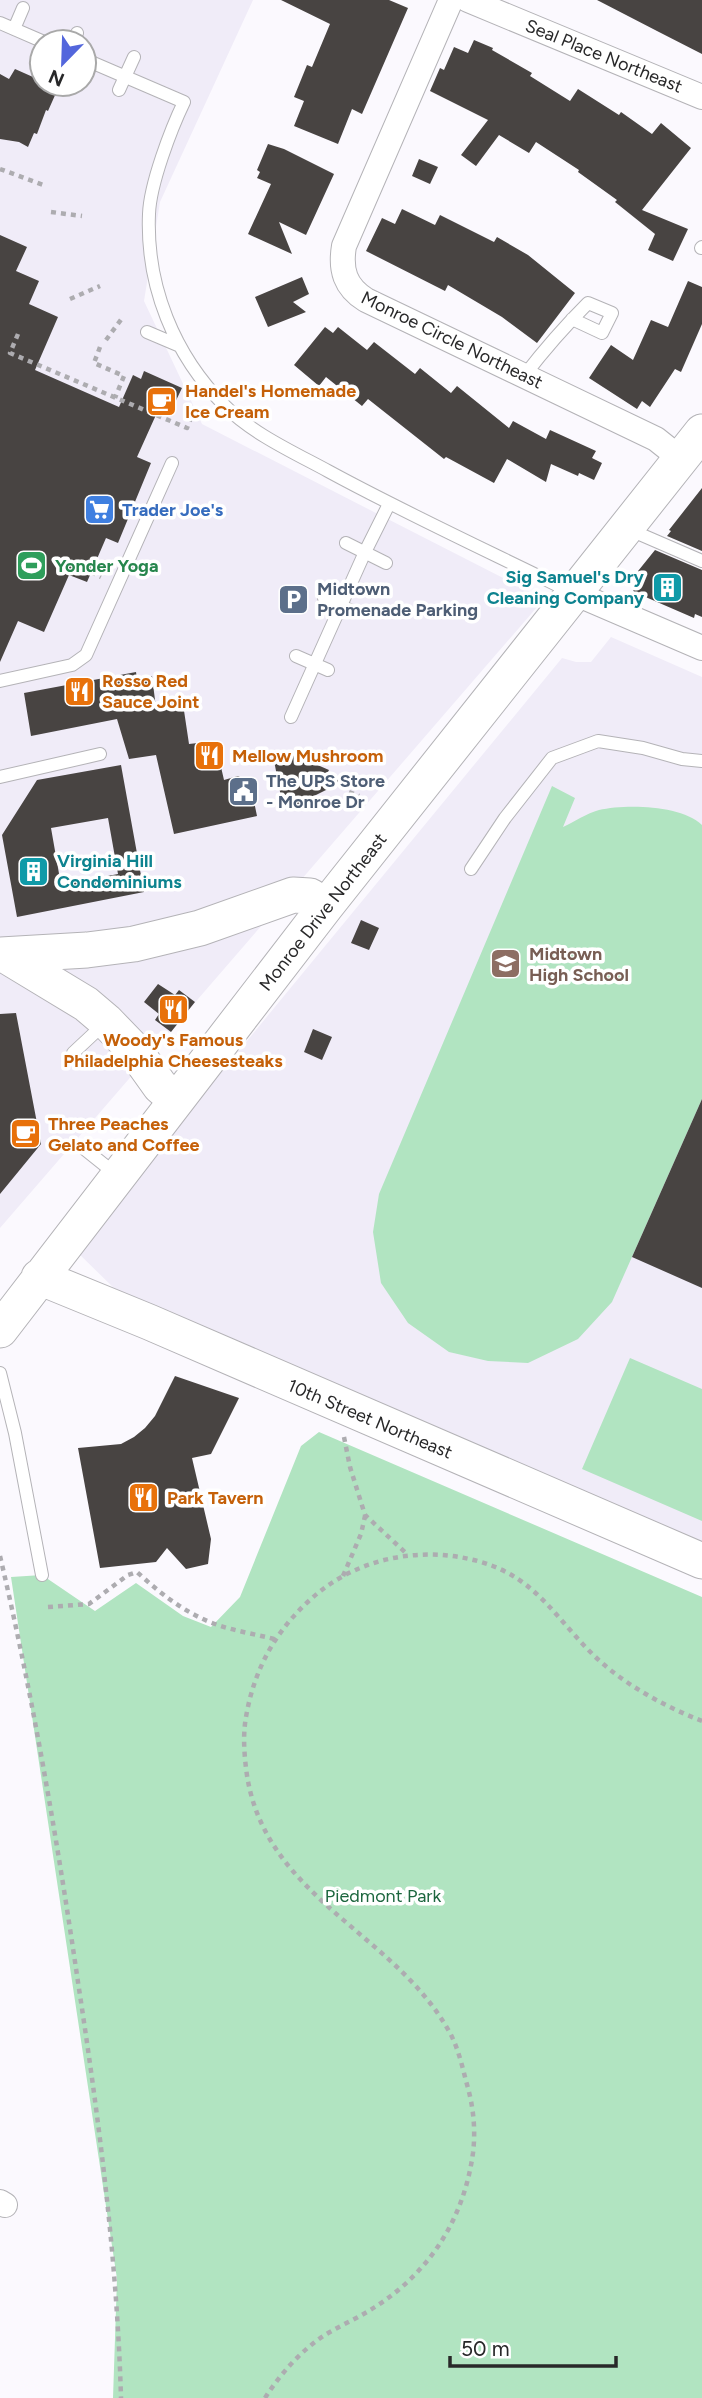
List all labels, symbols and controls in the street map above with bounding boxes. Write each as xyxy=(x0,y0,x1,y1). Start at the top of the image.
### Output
street label: Seal Place Northeast xyxy=(522,14,686,98)
north arrow xyxy=(28,28,98,98)
text: N xyxy=(45,65,68,92)
street label: Monroe Circle Northeast xyxy=(358,286,547,394)
place label: Handel's Homemade Ice Cream xyxy=(185,380,356,423)
cafe icon: Handel's Homemade Ice Cream xyxy=(145,384,179,418)
supermarket icon: Trader Joe's xyxy=(82,493,116,527)
place label: Trader Joe's xyxy=(122,499,224,521)
sports icon: Yonder Yoga xyxy=(15,549,49,583)
place label: Yonder Yoga xyxy=(55,555,159,577)
place label: Sig Samuel's Dry Cleaning Company xyxy=(487,566,645,609)
building icon: Sig Samuel's Dry Cleaning Company xyxy=(650,570,684,604)
place label: Midtown Promenade Parking xyxy=(317,578,478,621)
parking icon: Midtown Promenade Parking xyxy=(277,582,311,616)
place label: Rosso Red Sauce Joint xyxy=(102,670,199,713)
restaurant icon: Rosso Red Sauce Joint xyxy=(62,674,96,708)
restaurant icon: Mellow Mushroom xyxy=(192,739,226,773)
place label: Mellow Mushroom xyxy=(232,745,383,767)
place label: The UPS Store - Monroe Dr xyxy=(266,770,385,813)
public building icon: The UPS Store - Monroe Dr xyxy=(226,774,260,808)
street label: Monroe Drive Northeast xyxy=(255,829,392,995)
place label: Virginia Hill Condominiums xyxy=(57,850,182,893)
building icon: Virginia Hill Condominiums xyxy=(17,854,51,888)
place label: Midtown High School xyxy=(529,943,629,986)
school or university icon: Midtown High School xyxy=(489,947,523,981)
restaurant icon: Woody's Famous Philadelphia Cheesesteaks xyxy=(156,993,190,1027)
place label: Woody's Famous Philadelphia Cheesesteaks xyxy=(63,1029,283,1072)
place label: Three Peaches Gelato and Coffee xyxy=(48,1113,199,1156)
cafe icon: Three Peaches Gelato and Coffee xyxy=(8,1117,42,1151)
street label: 10th Street Northeast xyxy=(284,1374,456,1464)
restaurant icon: Park Tavern xyxy=(127,1481,161,1515)
place label: Park Tavern xyxy=(167,1487,263,1509)
park label: Piedmont Park xyxy=(325,1885,441,1907)
scale bar xyxy=(450,2324,616,2368)
text: 50 m xyxy=(461,2336,510,2361)

